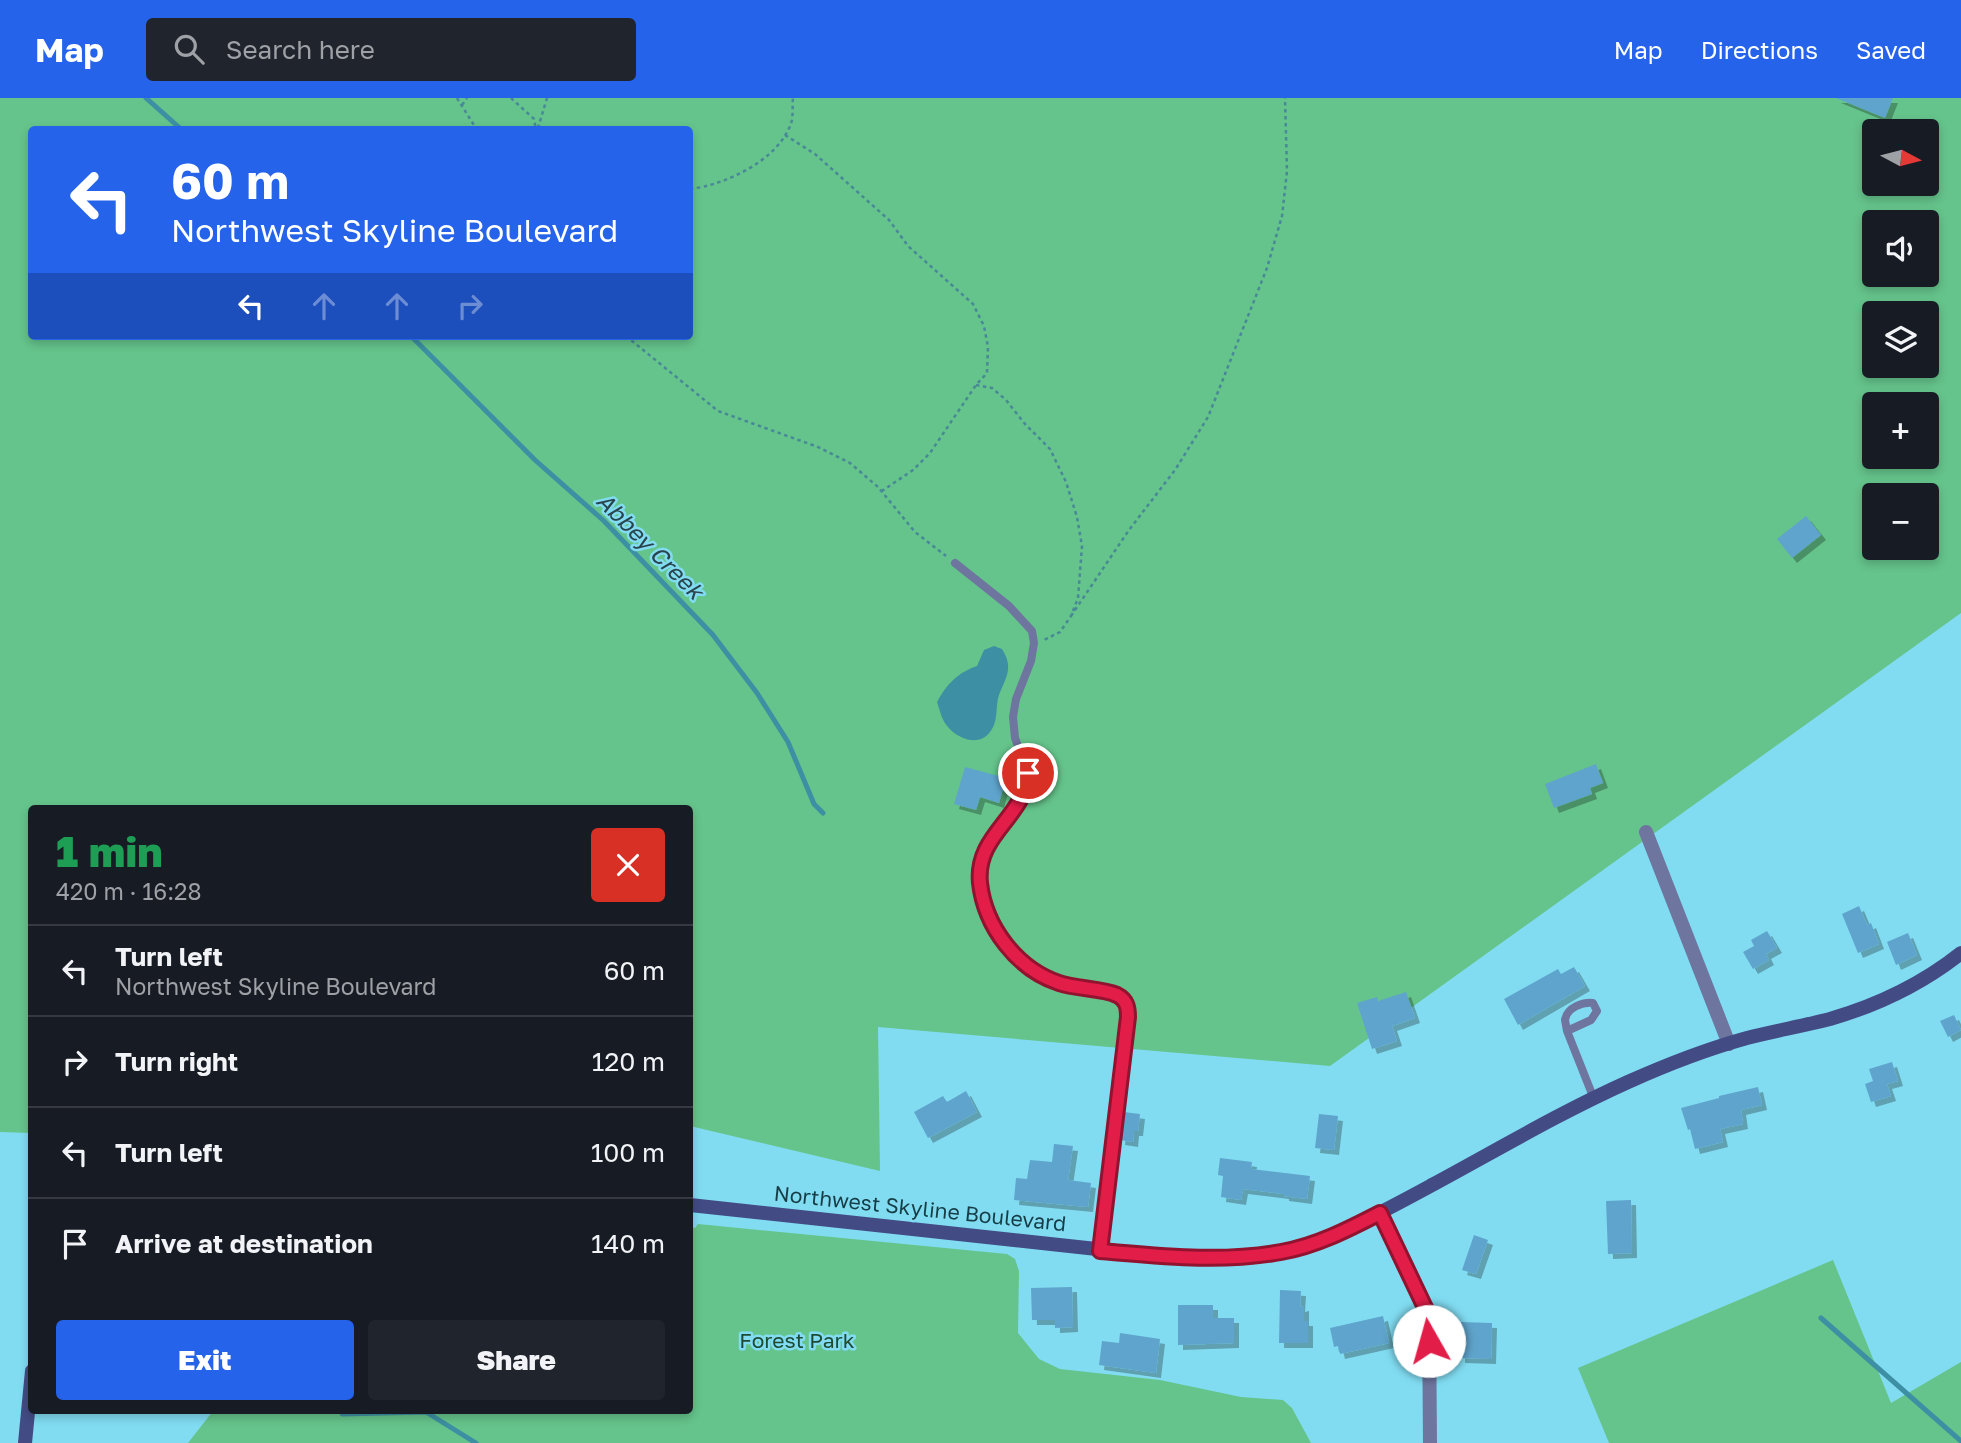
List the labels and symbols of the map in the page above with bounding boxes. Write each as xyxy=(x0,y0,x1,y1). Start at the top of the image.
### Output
north arrow xyxy=(1862,119,1939,196)
water label: Abbey Creek xyxy=(592,486,711,606)
pin xyxy=(998,743,1058,803)
street label: Northwest Skyline Boulevard xyxy=(773,1180,1067,1236)
position arrow xyxy=(1392,1304,1466,1378)
park label: Forest Park xyxy=(739,1327,855,1353)

